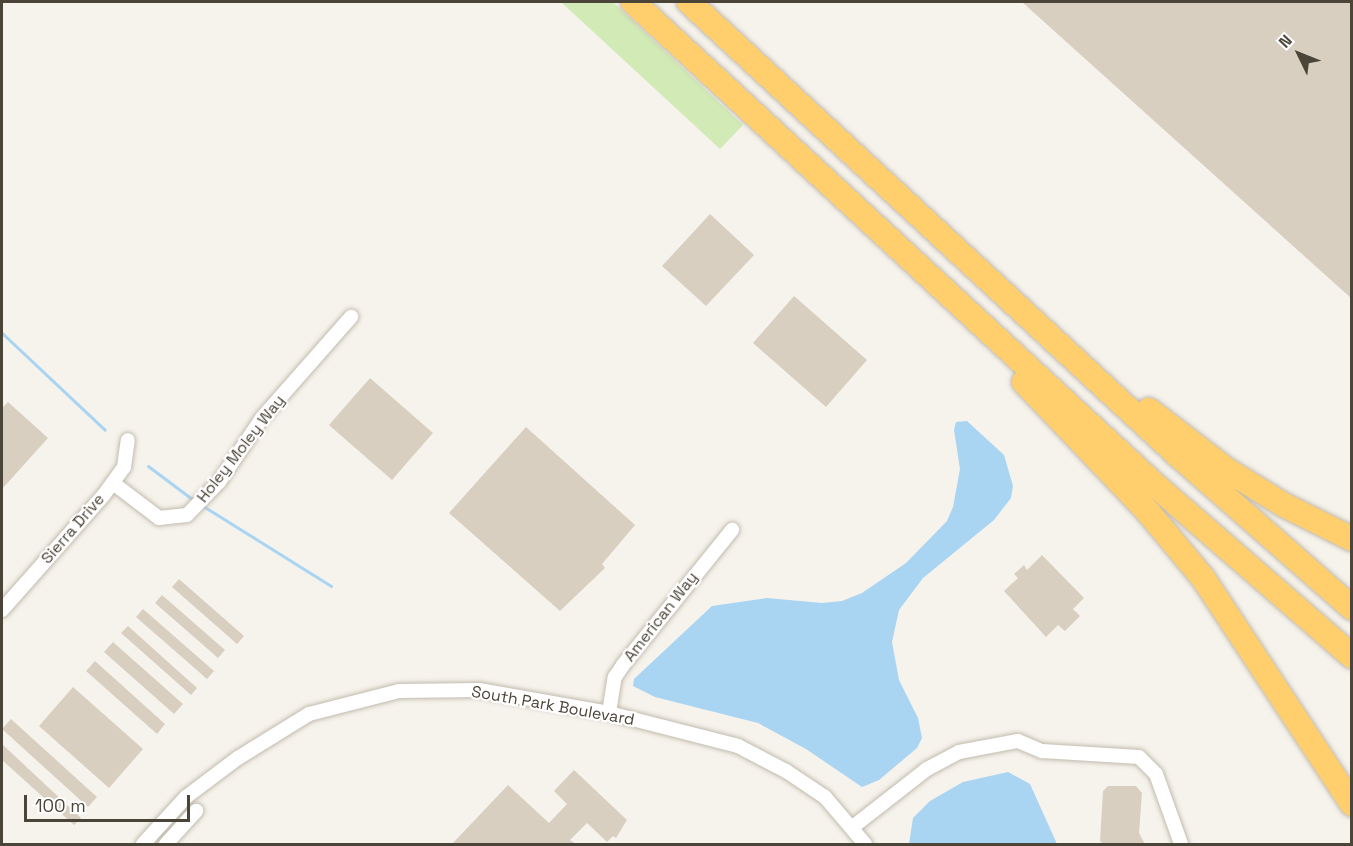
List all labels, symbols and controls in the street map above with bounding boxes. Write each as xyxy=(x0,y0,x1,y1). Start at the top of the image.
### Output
north arrow xyxy=(1269,24,1329,84)
text: N xyxy=(1274,30,1297,52)
street label: Holey Moley Way xyxy=(193,391,289,507)
street label: Sierra Drive xyxy=(37,490,109,568)
street label: American Way xyxy=(620,568,702,666)
street label: South Park Boulevard xyxy=(470,682,636,730)
scale bar xyxy=(27,783,194,821)
text: 100 m xyxy=(35,794,86,817)

